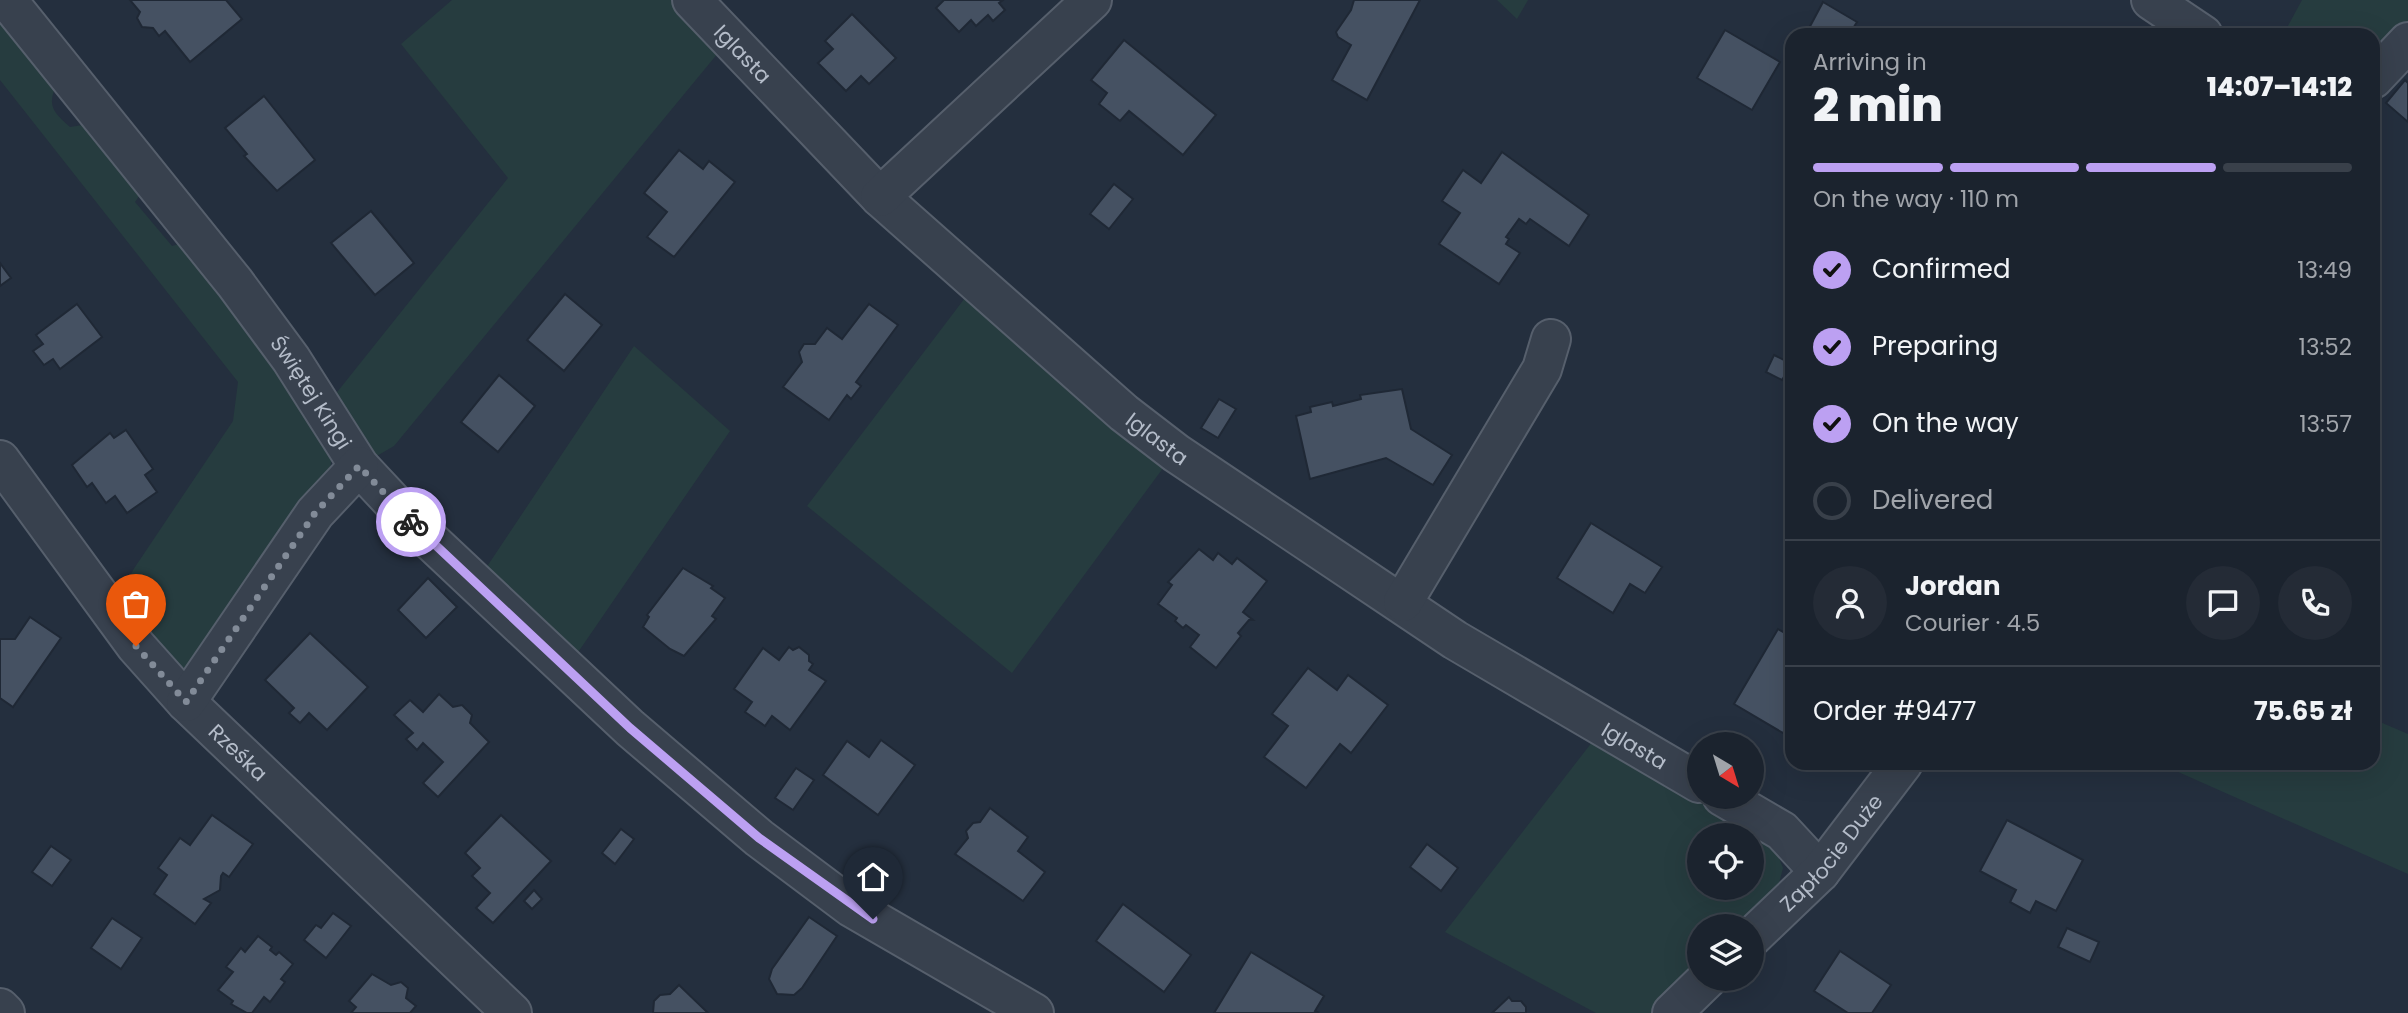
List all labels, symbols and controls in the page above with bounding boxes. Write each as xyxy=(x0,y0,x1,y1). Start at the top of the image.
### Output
street label: Iglasta xyxy=(708,18,778,89)
text: Arriving in xyxy=(1813,46,1927,78)
text: 14:07–14:12 xyxy=(2207,69,2352,105)
text: 2 min xyxy=(1813,73,1943,137)
text: On the way · 110 m xyxy=(1813,183,2019,215)
icon: check xyxy=(1813,251,1851,289)
text: Confirmed xyxy=(1872,251,2010,287)
text: 13:49 xyxy=(2297,254,2352,286)
icon: check xyxy=(1813,328,1851,366)
text: Preparing xyxy=(1872,328,1998,364)
street label: Świętej Kingi xyxy=(264,330,359,455)
text: 13:52 xyxy=(2299,331,2352,363)
street label: Iglasta xyxy=(1120,405,1194,472)
icon: check xyxy=(1813,405,1851,443)
text: On the way xyxy=(1872,405,2019,441)
text: 13:57 xyxy=(2299,408,2352,440)
text: Delivered xyxy=(1872,482,1993,518)
courier xyxy=(376,487,446,557)
icon: bike xyxy=(392,503,430,541)
button: person xyxy=(1813,566,1887,640)
button: chat xyxy=(2186,566,2260,640)
button: phone xyxy=(2278,566,2352,640)
text: Jordan xyxy=(1905,568,2001,604)
pin xyxy=(106,574,166,646)
icon: bag xyxy=(117,585,155,623)
text: Courier · 4.5 xyxy=(1905,607,2040,639)
text: Order #9477 xyxy=(1813,693,1976,729)
text: 75.65 zł xyxy=(2254,693,2352,729)
street label: Iglasta xyxy=(1597,715,1673,776)
street label: Rześka xyxy=(203,717,274,787)
north arrow xyxy=(1687,732,1764,808)
map controls xyxy=(1687,732,1764,991)
street label: Zapłocie Duże xyxy=(1773,788,1889,918)
button: locate xyxy=(1687,823,1764,900)
pin xyxy=(843,847,903,919)
icon: home xyxy=(854,858,892,896)
button: layers xyxy=(1687,914,1764,991)

